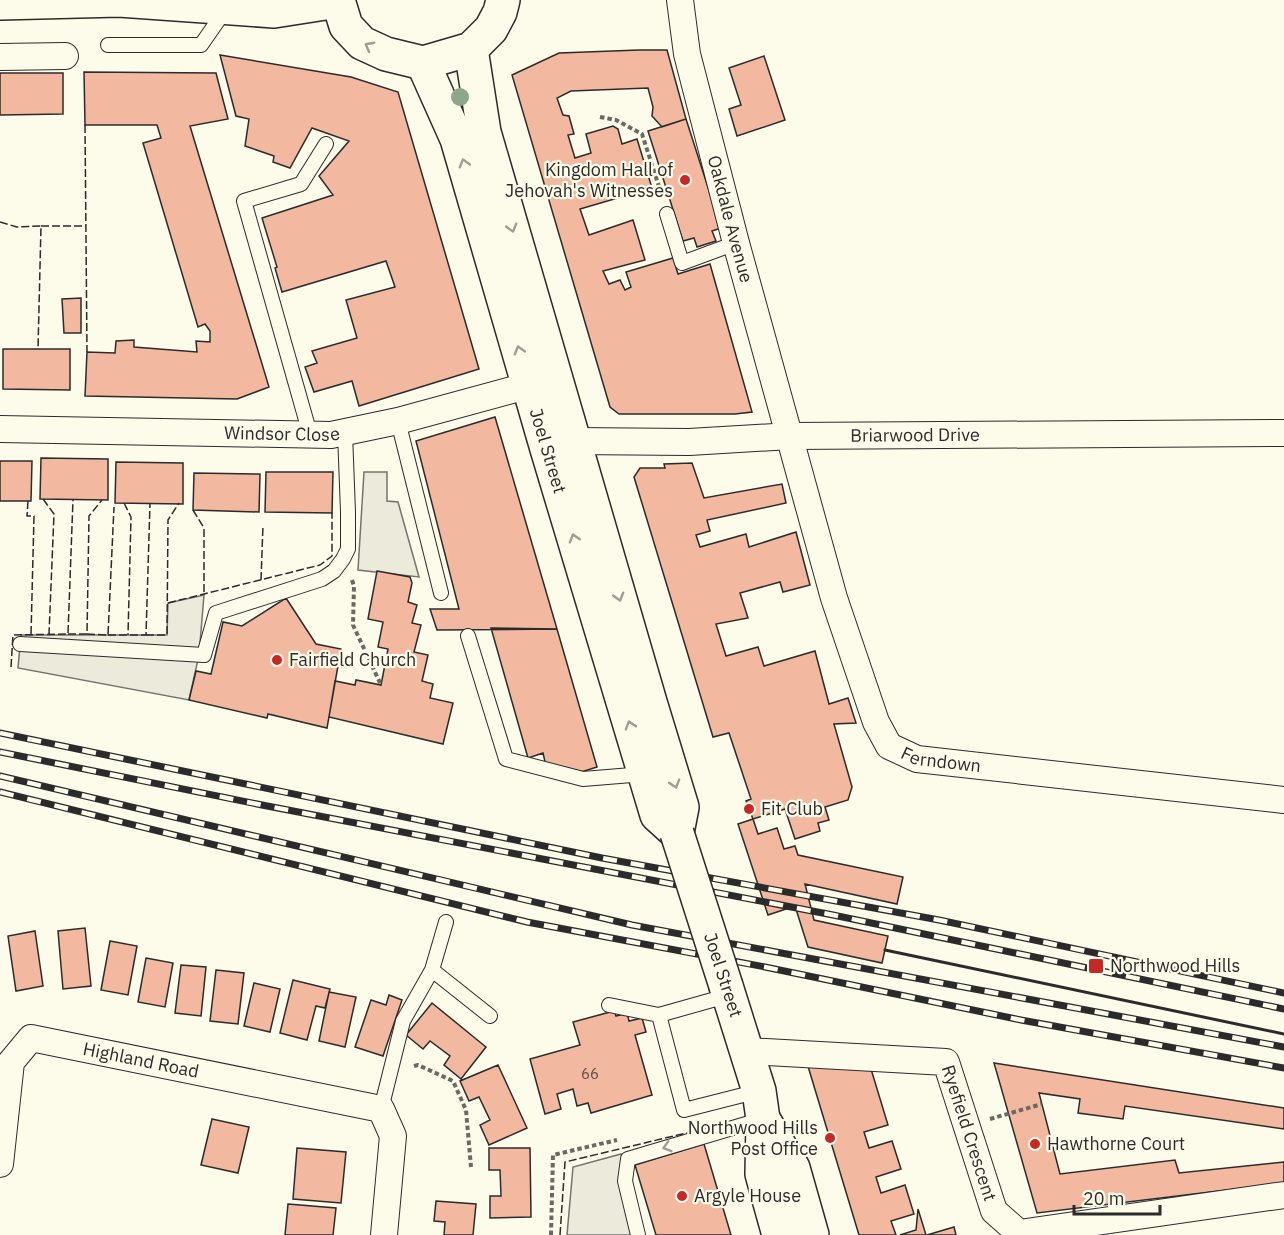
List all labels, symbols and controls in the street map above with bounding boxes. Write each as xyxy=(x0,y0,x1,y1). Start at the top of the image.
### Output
one-way arrow xyxy=(365,42,375,53)
street label: Oakdale Avenue xyxy=(703,153,758,285)
one-way arrow xyxy=(459,158,471,169)
place label: Kingdom Hall of Jehovah's Witnesses xyxy=(505,158,673,202)
marker: Kingdom Hall of Jehovah's Witnesses xyxy=(678,173,692,187)
one-way arrow xyxy=(505,222,517,233)
one-way arrow xyxy=(514,346,526,356)
street label: Joel Street xyxy=(525,405,572,496)
street label: Windsor Close xyxy=(224,421,342,446)
street label: Briarwood Drive xyxy=(850,423,980,447)
one-way arrow xyxy=(569,533,581,544)
one-way arrow xyxy=(612,591,624,602)
place label: Fairfield Church xyxy=(289,648,416,671)
marker: Fairfield Church xyxy=(270,653,284,667)
one-way arrow xyxy=(625,720,637,730)
street label: Ferndown xyxy=(897,741,982,777)
one-way arrow xyxy=(668,778,680,789)
place label: Fit Club xyxy=(761,797,823,820)
marker: Fit Club xyxy=(742,802,756,816)
street label: Joel Street xyxy=(699,930,748,1020)
place label: Northwood Hills xyxy=(1110,954,1240,977)
marker: Northwood Hills xyxy=(1087,957,1105,975)
street label: Highland Road xyxy=(81,1037,201,1083)
street label: Ryefield Crescent xyxy=(937,1062,1002,1204)
house number: 66 xyxy=(581,1064,599,1083)
place label: Northwood Hills Post Office xyxy=(688,1116,818,1160)
marker: Northwood Hills Post Office xyxy=(823,1131,837,1145)
place label: Hawthorne Court xyxy=(1047,1132,1185,1155)
marker: Hawthorne Court xyxy=(1028,1137,1042,1151)
one-way arrow xyxy=(662,1140,673,1152)
scale bar xyxy=(1074,1178,1160,1216)
place label: Argyle House xyxy=(694,1184,801,1207)
text: 20 m xyxy=(1083,1187,1125,1210)
marker: Argyle House xyxy=(675,1189,689,1203)

